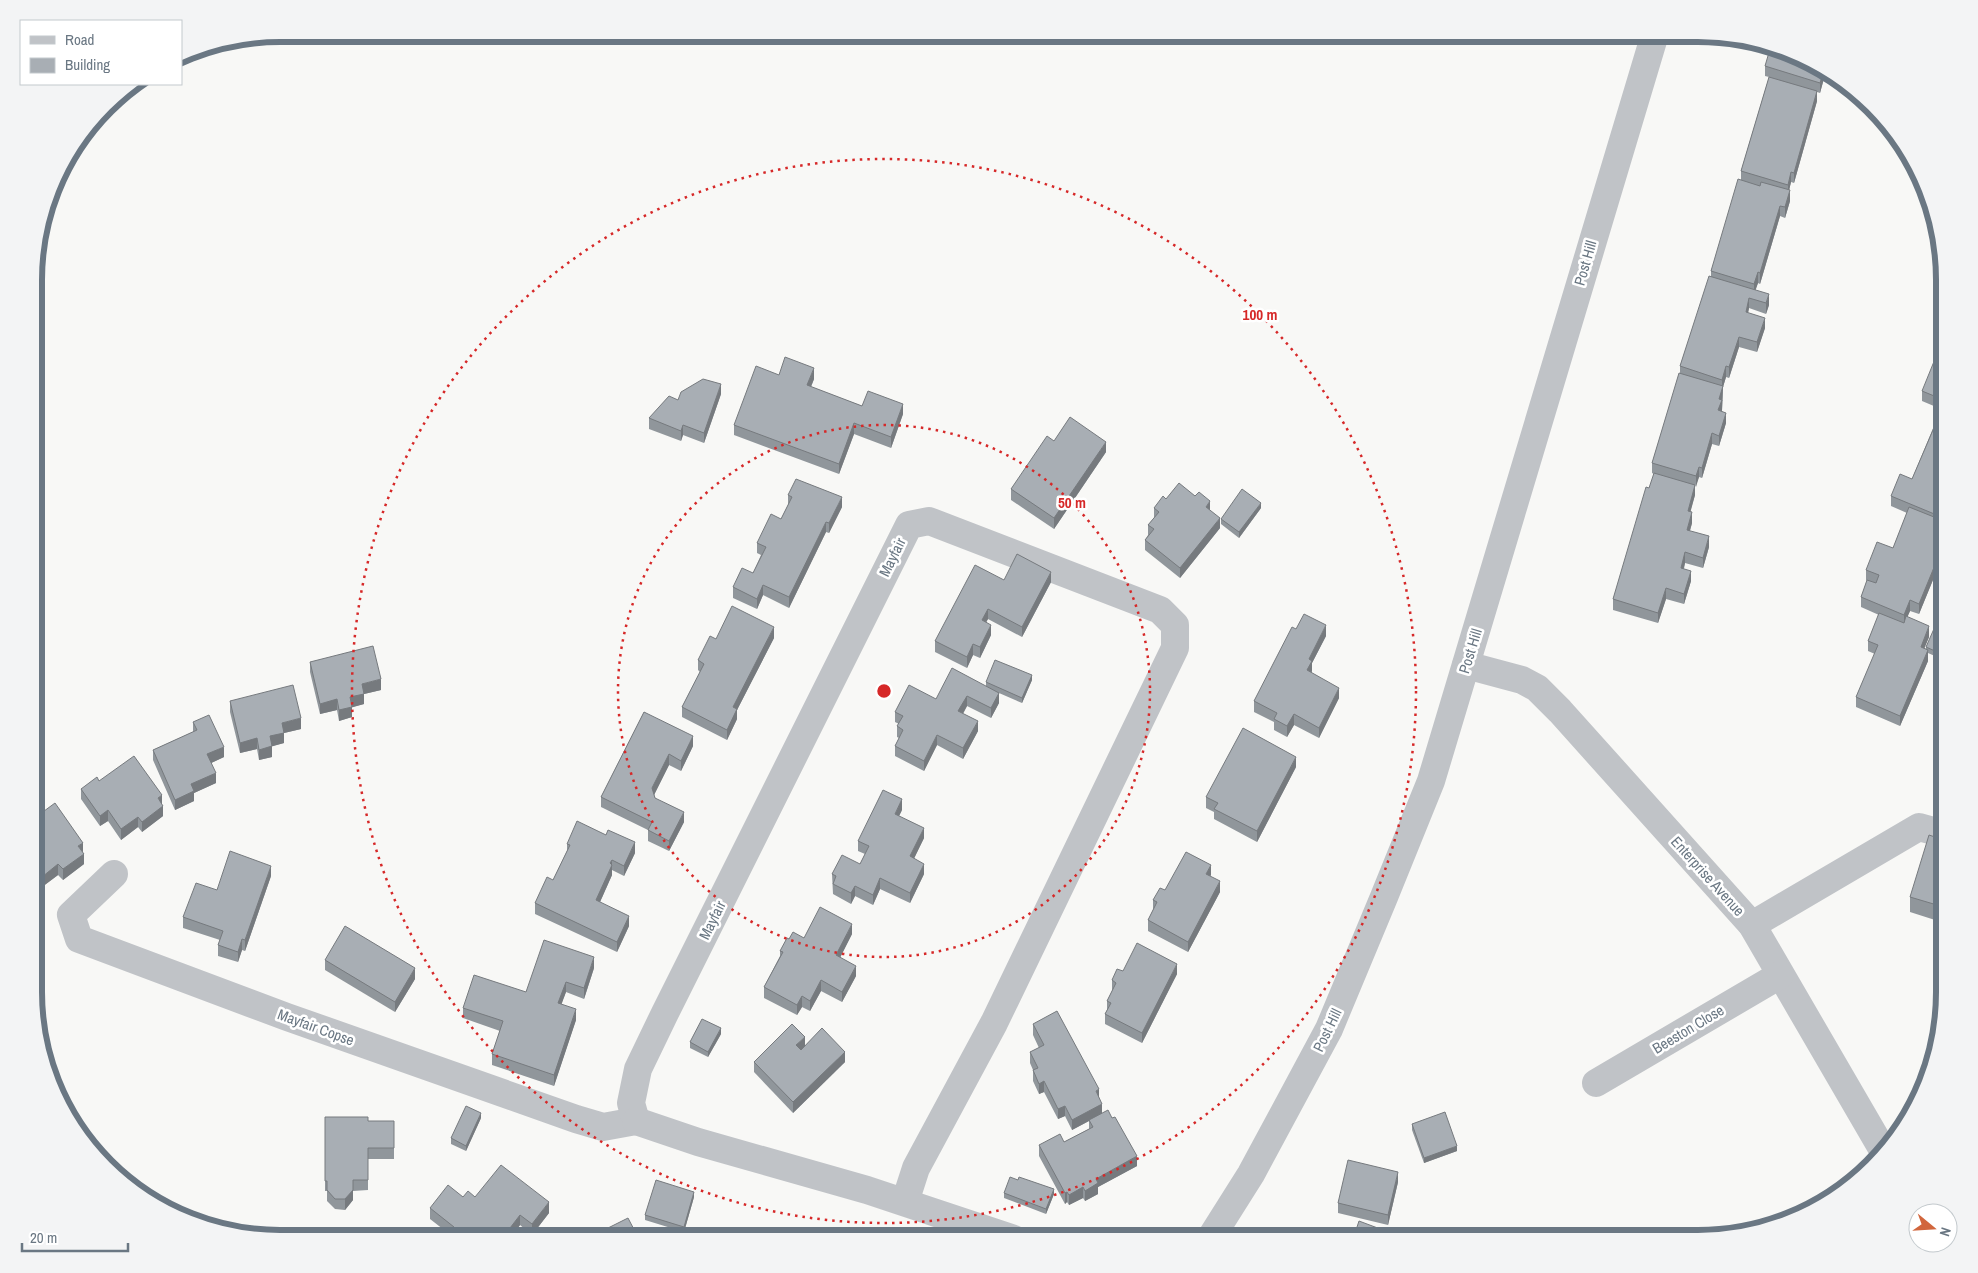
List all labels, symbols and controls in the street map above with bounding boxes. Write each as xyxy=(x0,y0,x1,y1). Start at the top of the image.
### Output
legend xyxy=(20,20,182,85)
text: Road xyxy=(65,29,94,50)
text: Building xyxy=(65,54,110,75)
street label: Post Hill xyxy=(1569,238,1601,288)
text: 100 m xyxy=(1243,304,1277,325)
text: 50 m xyxy=(1058,492,1086,513)
street label: Mayfair xyxy=(874,534,910,580)
street label: Post Hill xyxy=(1453,626,1487,676)
centre of rings xyxy=(875,682,893,700)
street label: Enterprise Avenue xyxy=(1666,831,1750,921)
street label: Mayfair xyxy=(694,897,730,943)
street label: Beeston Close xyxy=(1648,999,1728,1059)
street label: Mayfair Copse xyxy=(275,1003,357,1051)
street label: Post Hill xyxy=(1308,1005,1346,1055)
north arrow xyxy=(1908,1203,1958,1253)
scale bar xyxy=(22,1220,129,1252)
text: N xyxy=(1936,1225,1955,1239)
text: 20 m xyxy=(30,1227,57,1248)

